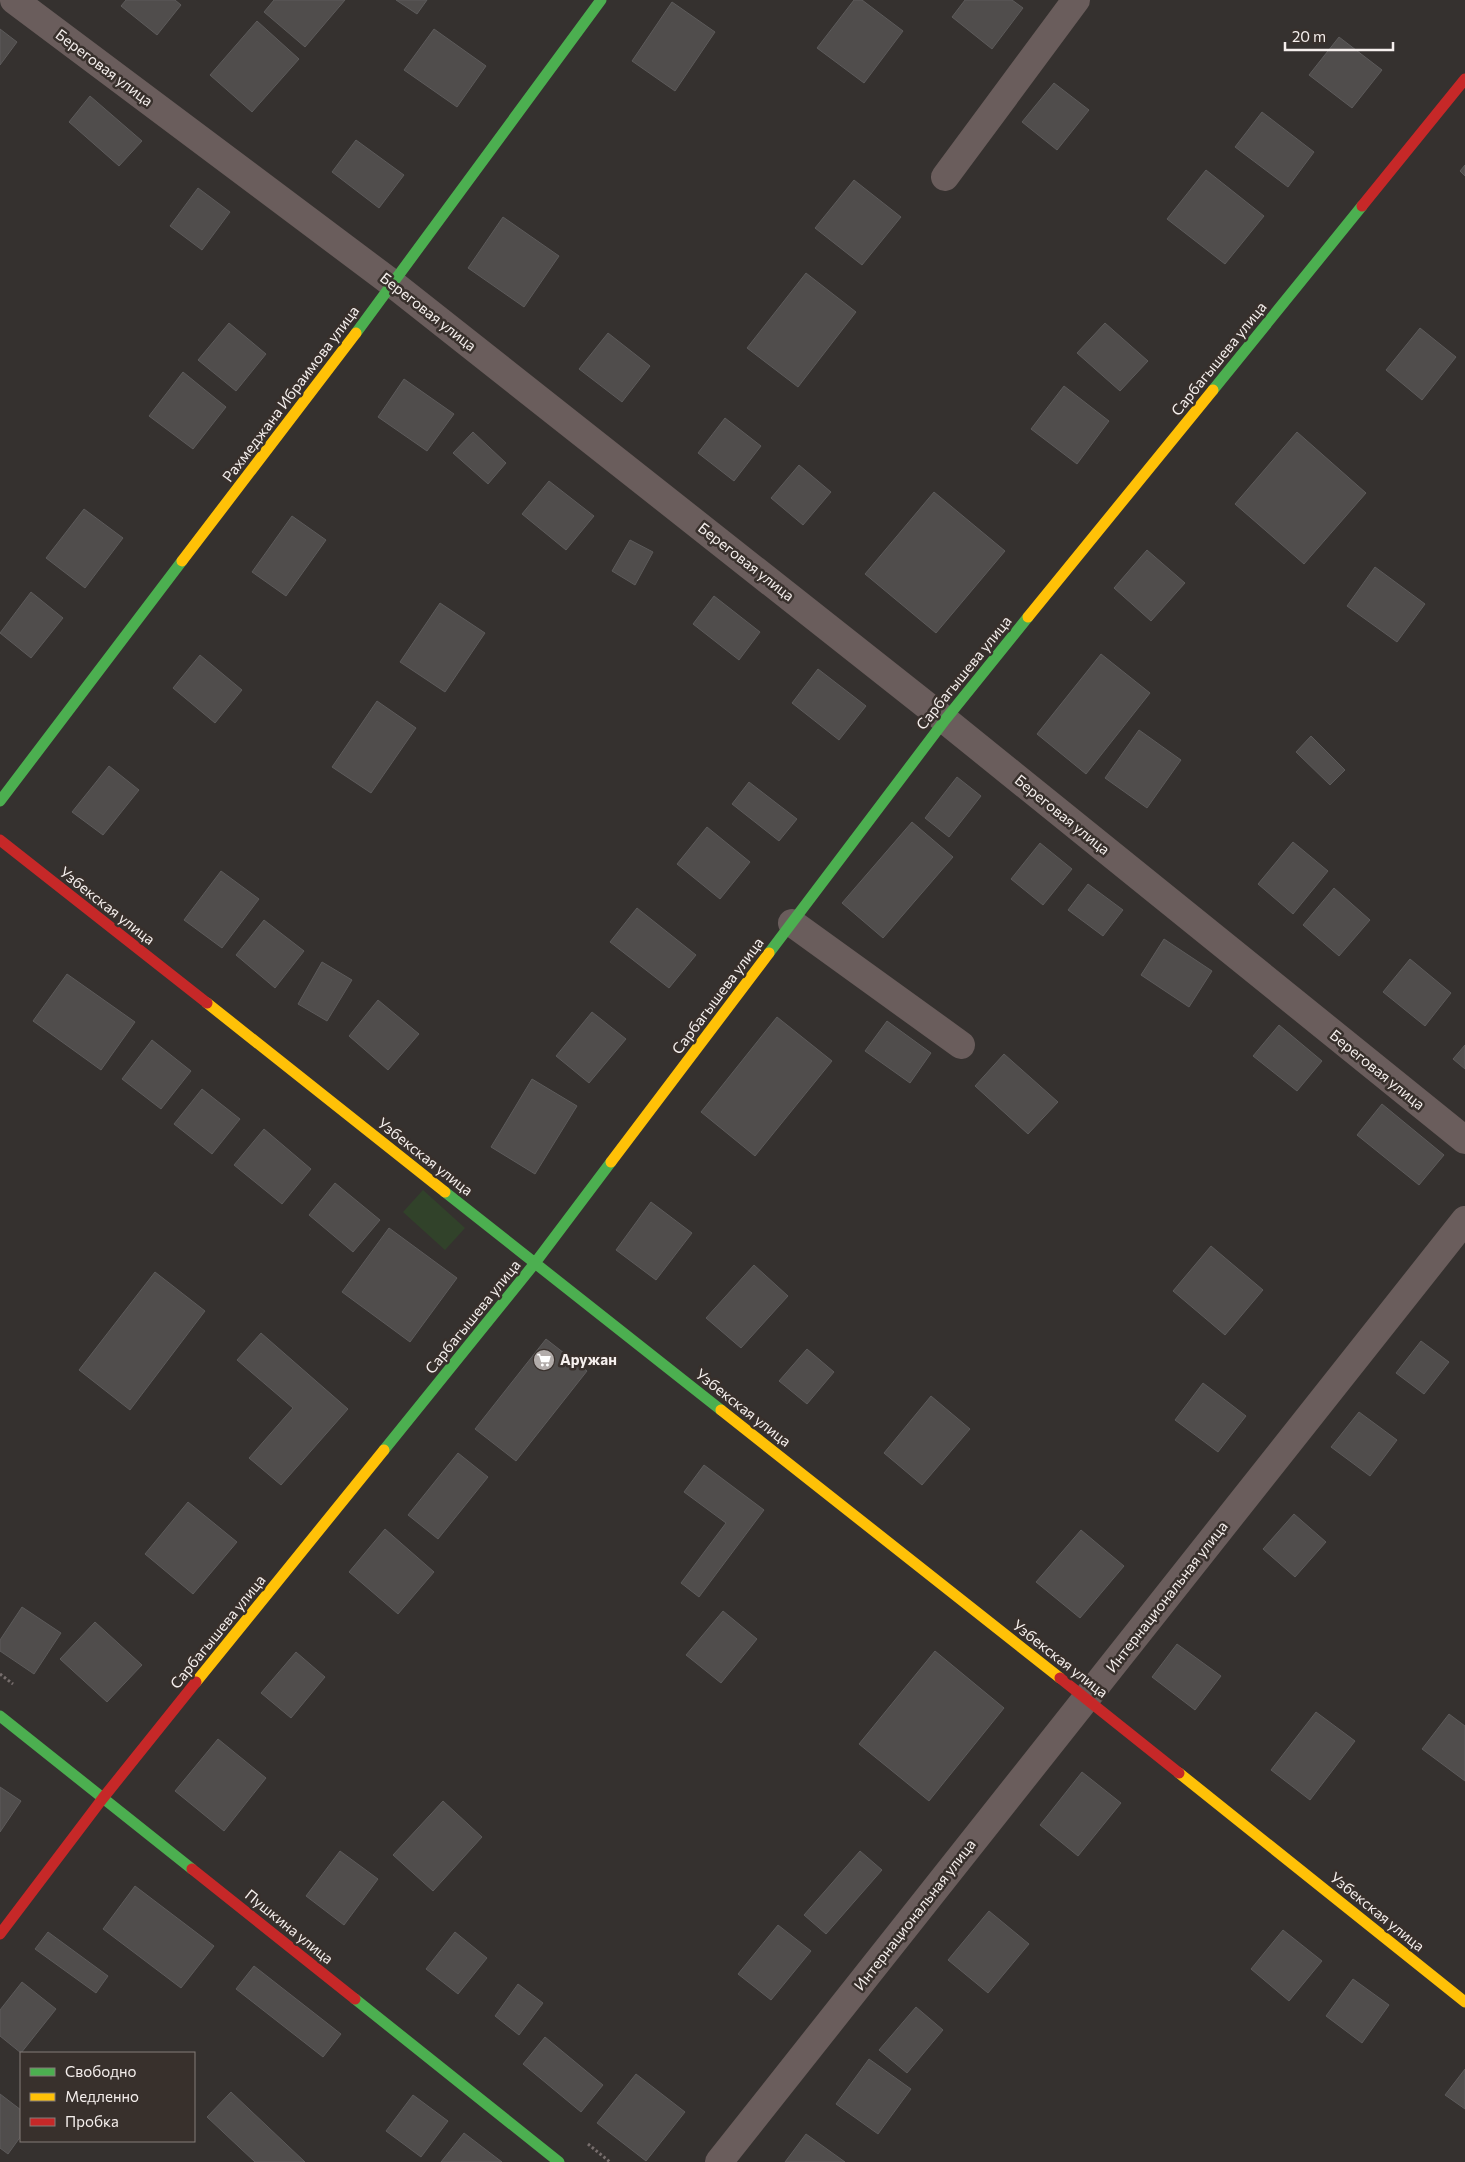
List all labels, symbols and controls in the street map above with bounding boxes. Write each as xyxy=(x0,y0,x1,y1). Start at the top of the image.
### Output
scale bar xyxy=(1285,20,1392,52)
street label: Береговая улица xyxy=(52,25,157,110)
text: 20 m xyxy=(1292,27,1326,45)
street label: Береговая улица xyxy=(377,268,480,354)
street label: Сарбагышева улица xyxy=(1167,298,1270,419)
street label: Рахмеджана Ибраимова улица xyxy=(218,302,362,485)
street label: Береговая улица xyxy=(695,518,798,604)
street label: Сарбагышева улица xyxy=(912,612,1015,733)
street label: Береговая улица xyxy=(1012,770,1114,858)
street label: Узбекская улица xyxy=(56,862,159,948)
street label: Сарбагышева улица xyxy=(668,934,767,1057)
street label: Береговая улица xyxy=(1327,1025,1429,1113)
street label: Узбекская улица xyxy=(374,1113,477,1199)
street label: Сарбагышева улица xyxy=(421,1256,524,1377)
supermarket icon: Аружан xyxy=(532,1348,556,1372)
place label: Аружан xyxy=(560,1350,617,1368)
street label: Узбекская улица xyxy=(692,1364,795,1450)
street label: Интернациональная улица xyxy=(1102,1517,1231,1676)
street label: Сарбагышева улица xyxy=(166,1571,269,1692)
street label: Узбекская улица xyxy=(1009,1615,1112,1701)
street label: Интернациональная улица xyxy=(850,1835,979,1994)
street label: Узбекская улица xyxy=(1327,1868,1428,1955)
street label: Пушкина улица xyxy=(242,1885,337,1967)
legend xyxy=(20,2052,195,2142)
text: Свободно xyxy=(65,2062,136,2080)
text: Медленно xyxy=(65,2087,139,2105)
text: Пробка xyxy=(65,2112,119,2130)

